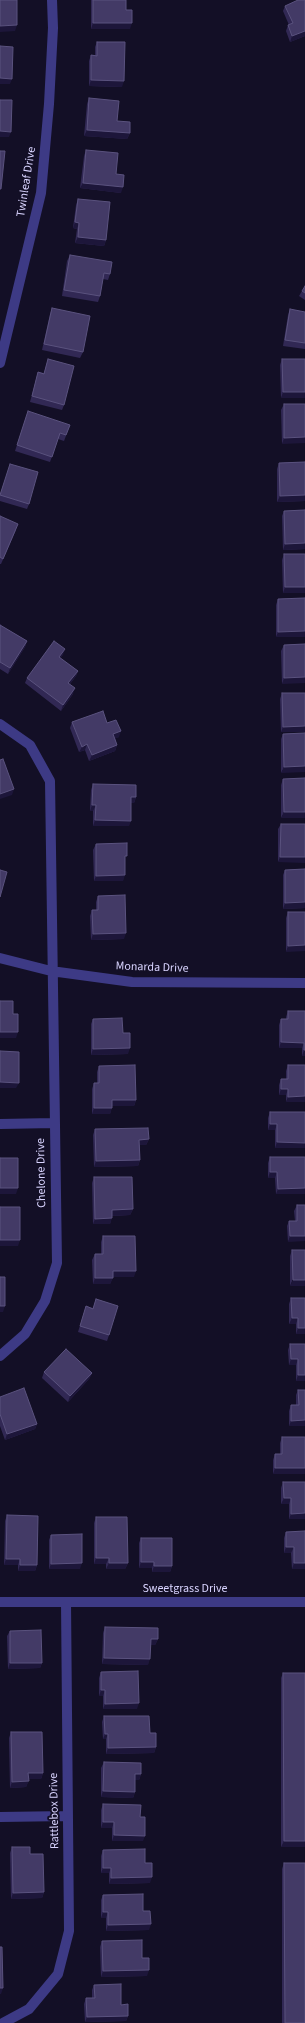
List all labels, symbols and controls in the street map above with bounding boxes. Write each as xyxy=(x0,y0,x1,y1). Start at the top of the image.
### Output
street label: Twinleaf Drive xyxy=(14,146,40,218)
street label: Monarda Drive xyxy=(115,960,189,976)
street label: Chelone Drive xyxy=(34,1138,50,1208)
street label: Sweetgrass Drive xyxy=(142,1582,228,1596)
street label: Rattlebox Drive xyxy=(47,1773,63,1849)

